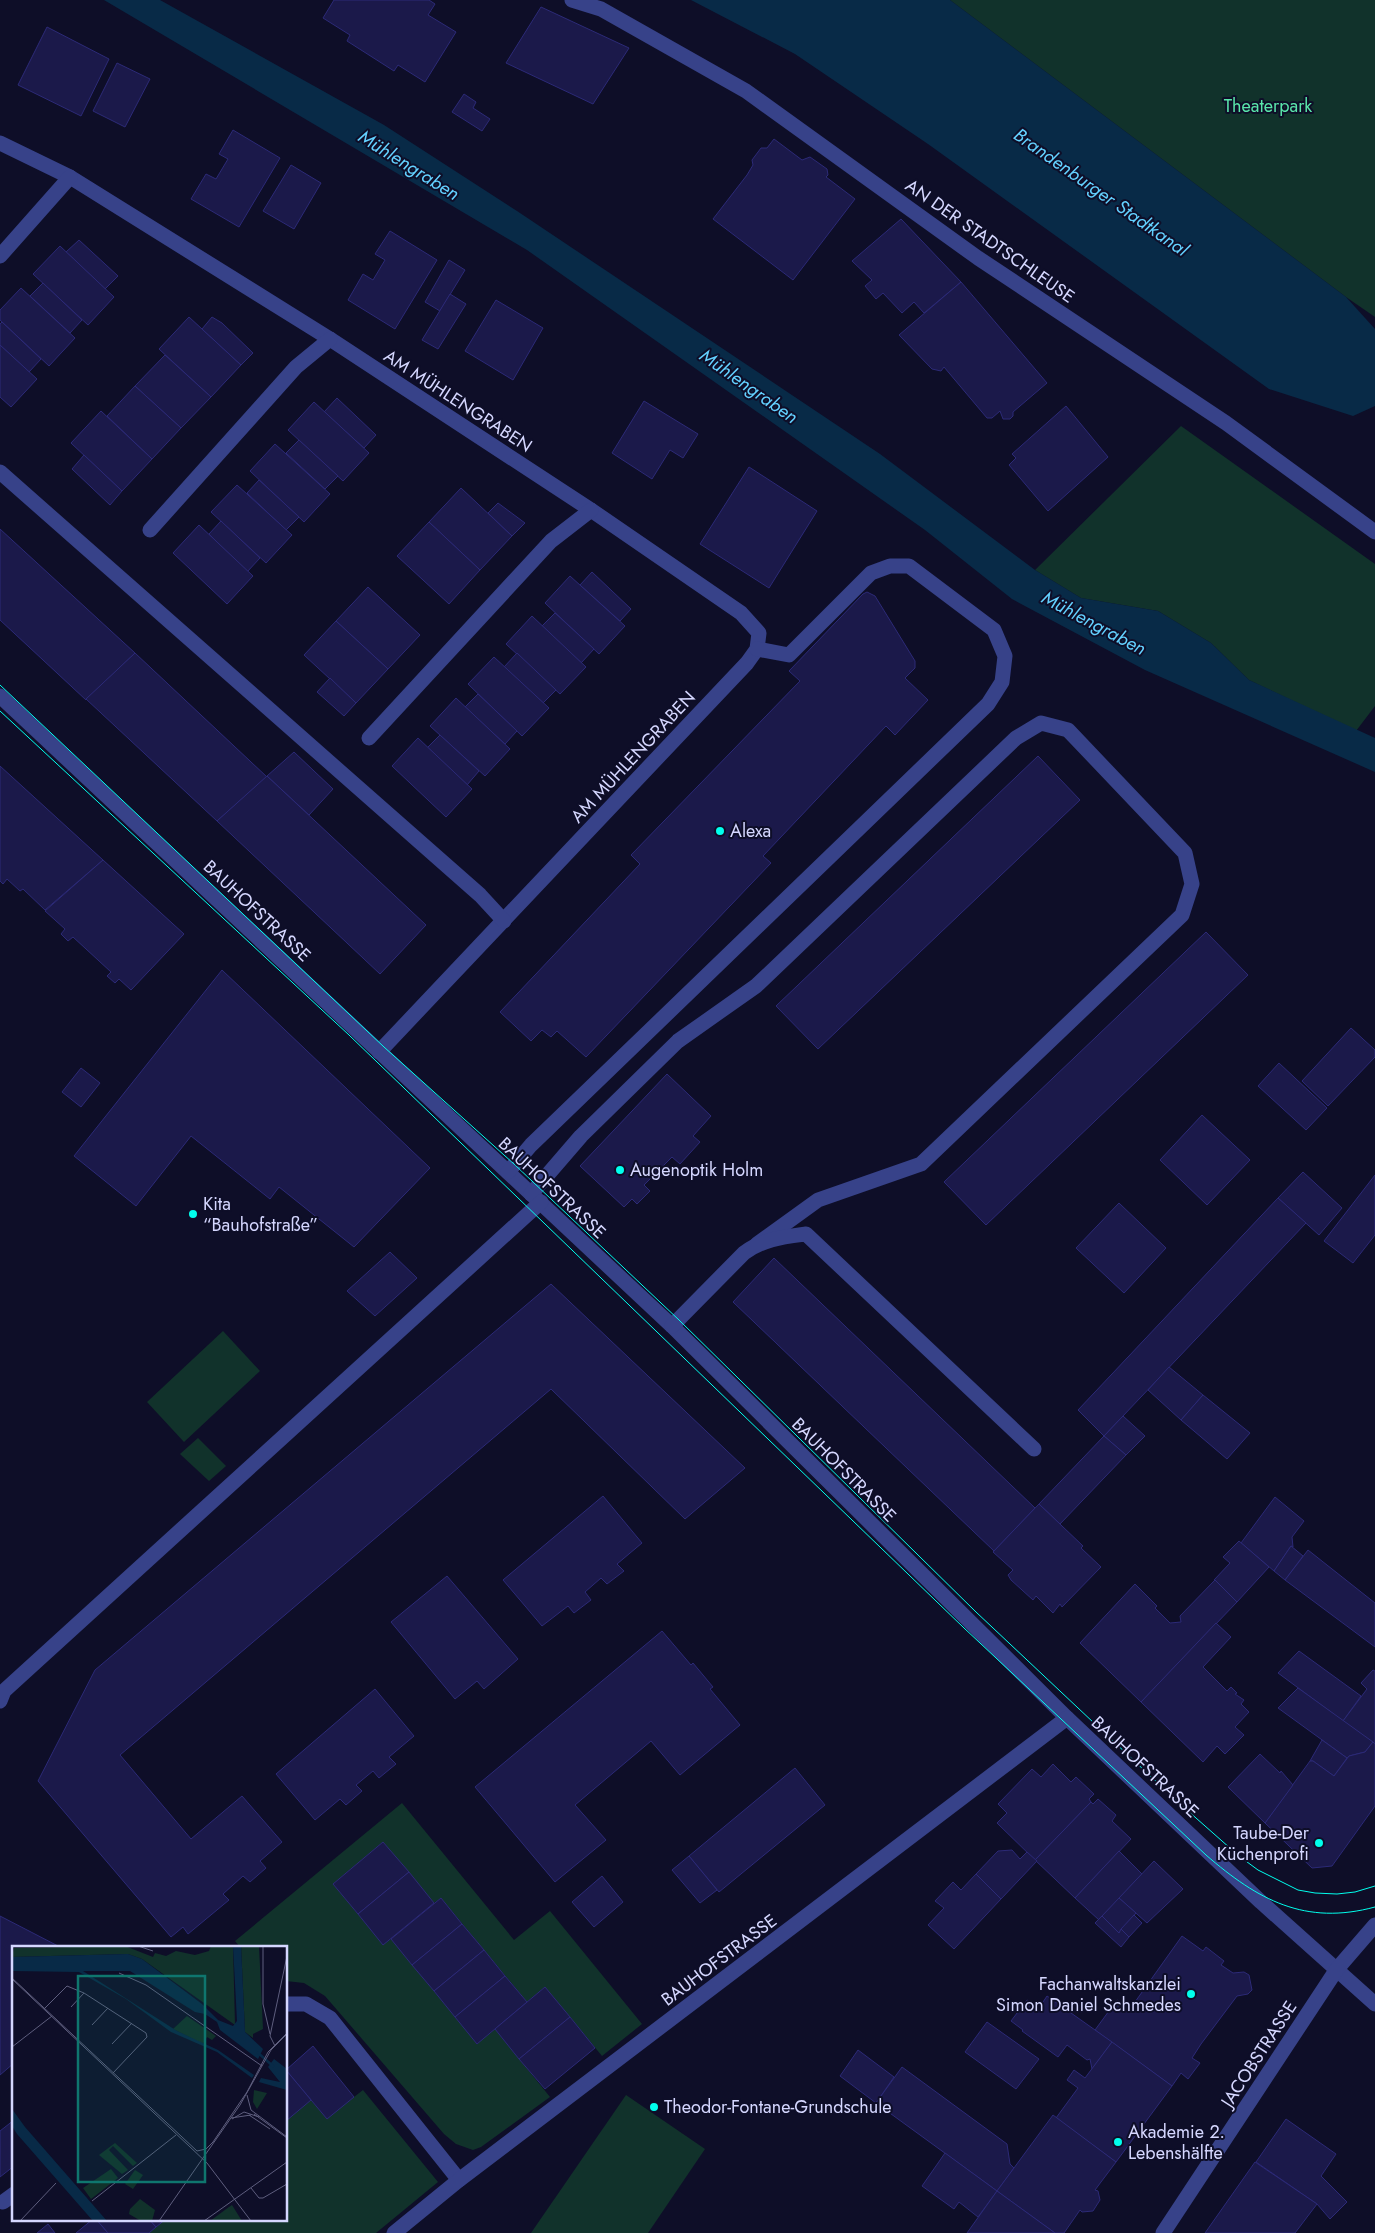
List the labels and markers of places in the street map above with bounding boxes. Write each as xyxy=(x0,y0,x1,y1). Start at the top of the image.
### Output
place label: Alexa xyxy=(730,818,771,844)
marker: Alexa xyxy=(714,825,726,837)
place label: Augenoptik Holm xyxy=(630,1157,763,1183)
marker: Augenoptik Holm xyxy=(614,1164,626,1176)
place label: Kita “Bauhofstraße” xyxy=(203,1191,318,1238)
marker: Kita “Bauhofstraße” xyxy=(187,1208,199,1220)
place label: Taube-Der Küchenprofi xyxy=(1217,1820,1310,1867)
marker: Taube-Der Küchenprofi xyxy=(1313,1837,1325,1849)
place label: Fachanwaltskanzlei Simon Daniel Schmedes xyxy=(996,1971,1181,2018)
marker: Fachanwaltskanzlei Simon Daniel Schmedes xyxy=(1185,1988,1197,2000)
place label: Theodor-Fontane-Grundschule xyxy=(664,2094,892,2120)
marker: Theodor-Fontane-Grundschule xyxy=(648,2101,660,2113)
place label: Akademie 2. Lebenshälfte xyxy=(1128,2119,1225,2166)
marker: Akademie 2. Lebenshälfte xyxy=(1112,2136,1124,2148)

